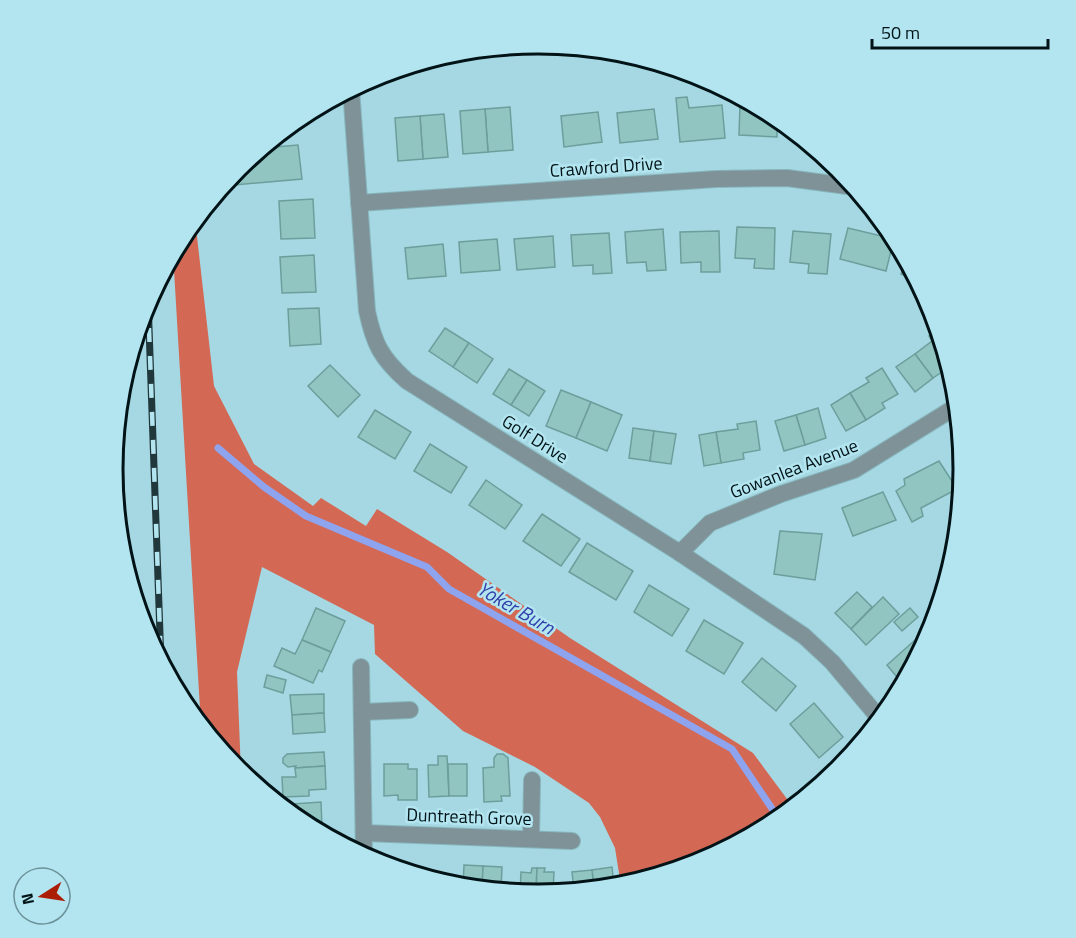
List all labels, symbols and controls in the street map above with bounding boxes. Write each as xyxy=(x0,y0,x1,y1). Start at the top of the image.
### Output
scale bar xyxy=(872,12,1048,50)
text: 50 m xyxy=(881,19,920,46)
street label: Crawford Drive xyxy=(549,149,663,184)
street label: Golf Drive xyxy=(497,408,574,470)
street label: Gowanlea Avenue xyxy=(726,432,862,505)
water label: Yoker Burn xyxy=(472,573,562,643)
street label: Duntreath Grove xyxy=(406,801,532,832)
north arrow xyxy=(12,866,72,926)
text: N xyxy=(14,891,40,907)

